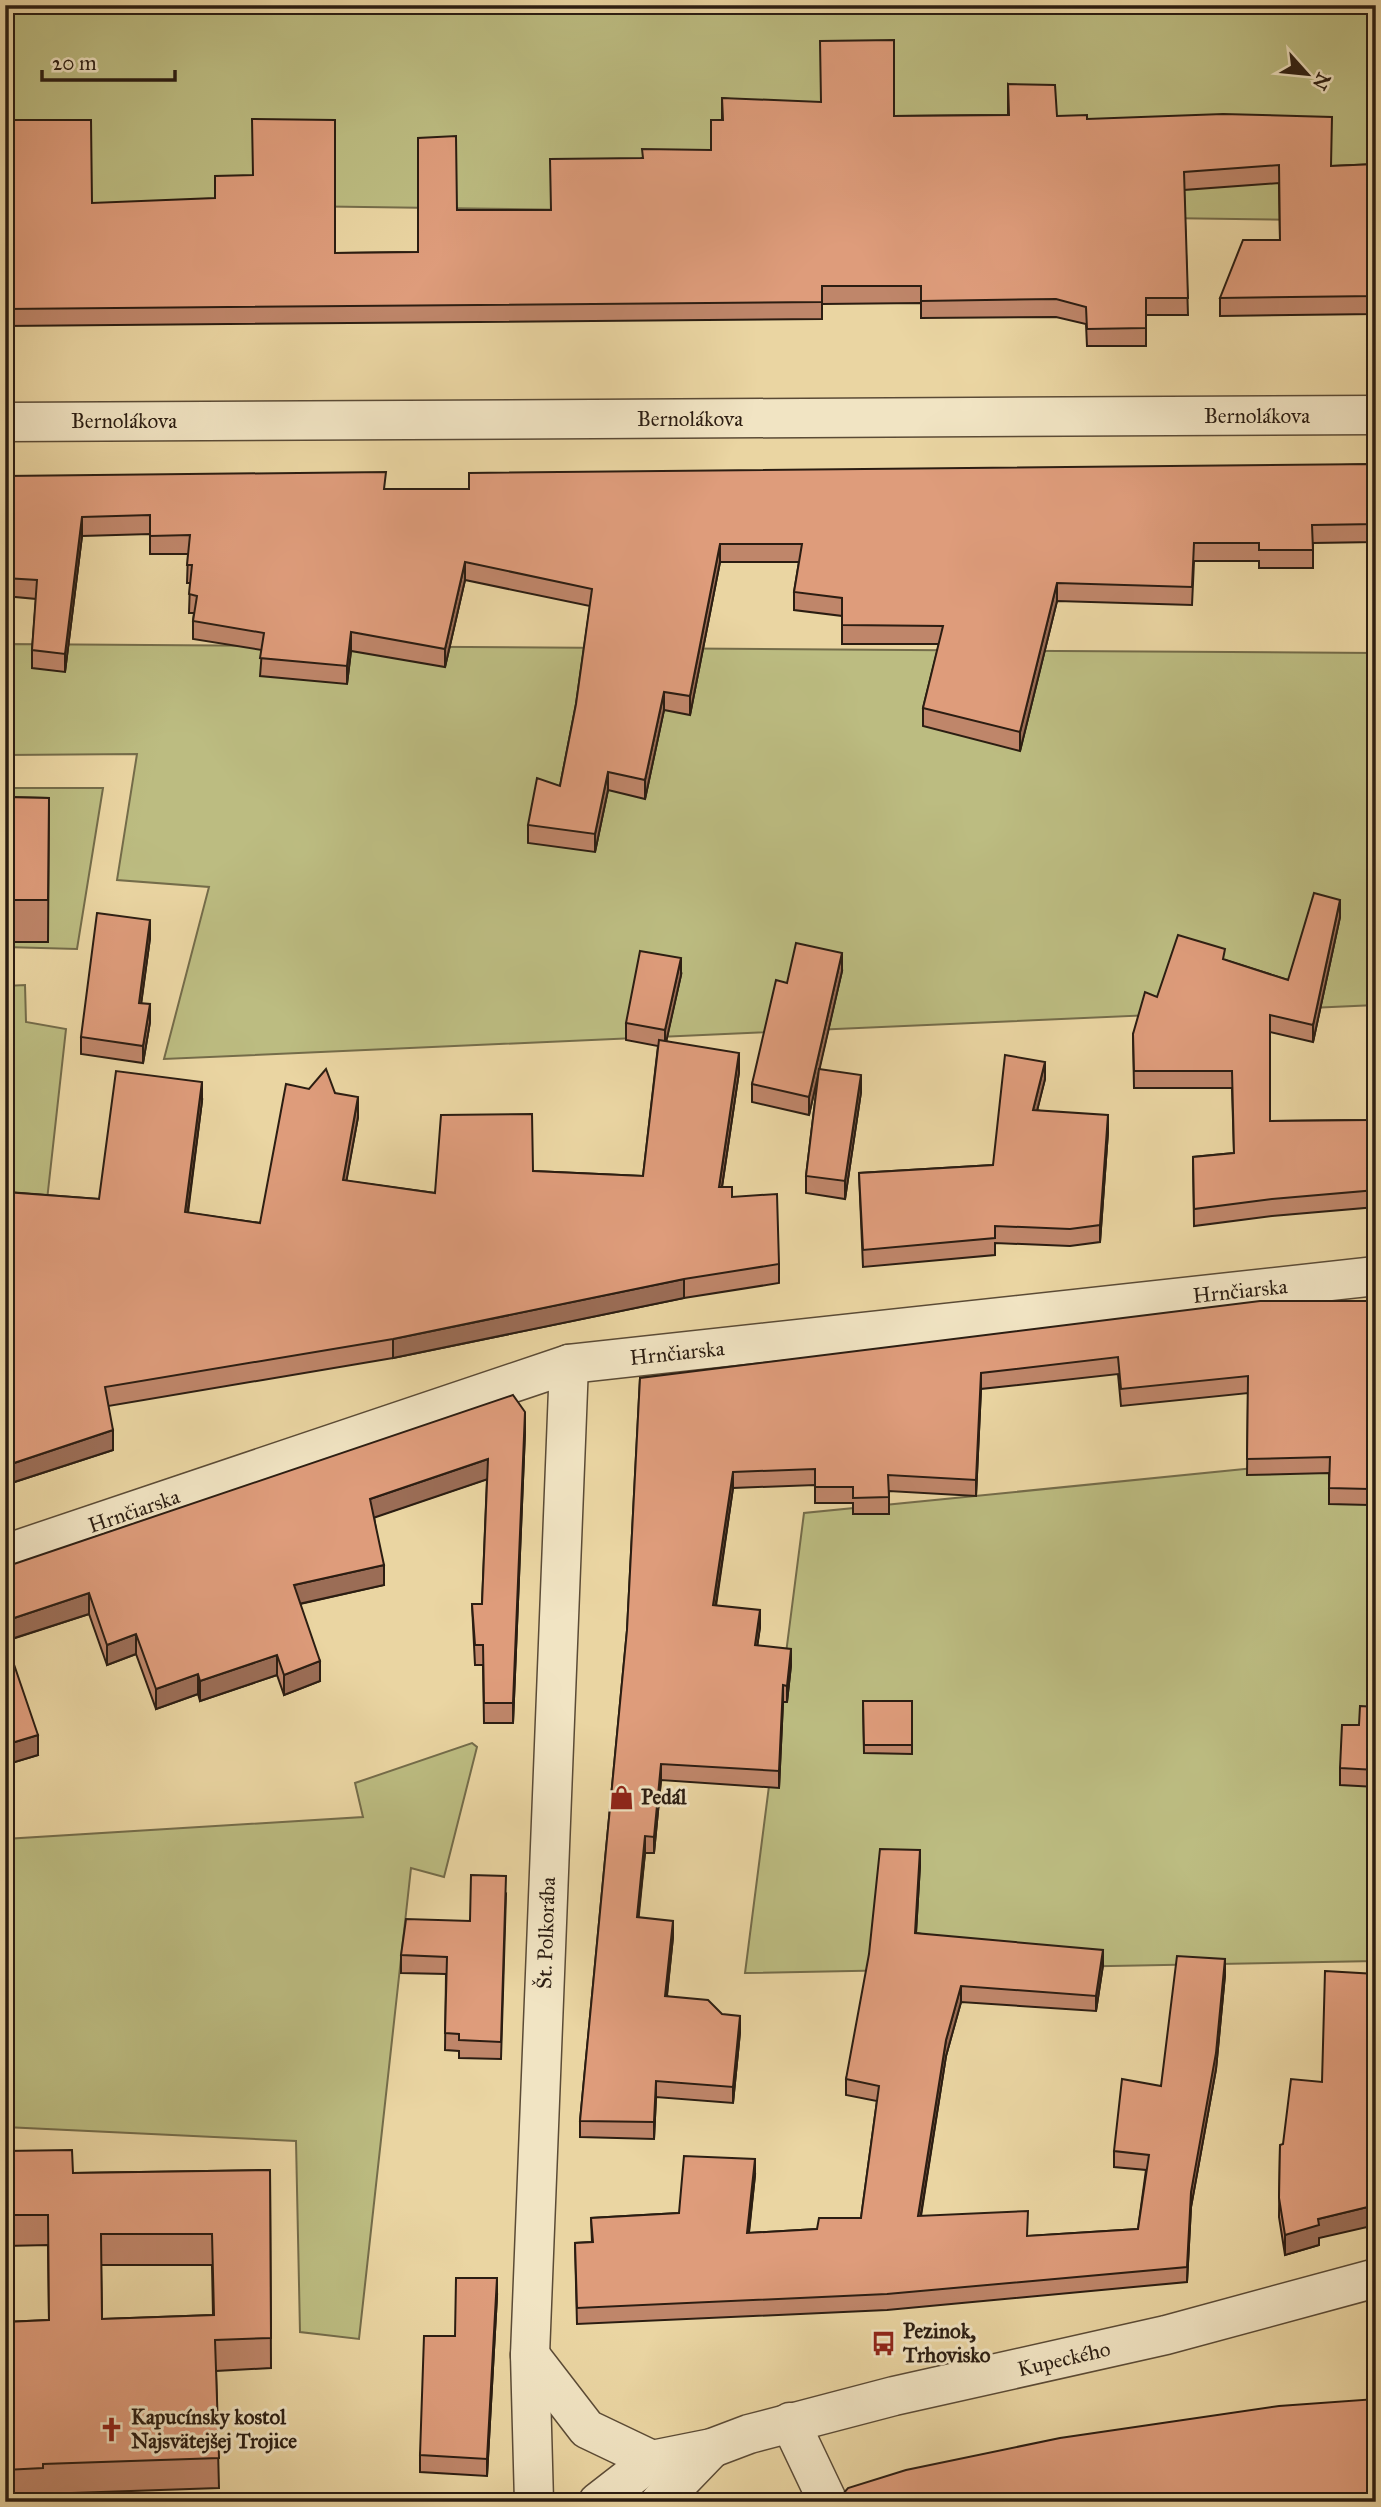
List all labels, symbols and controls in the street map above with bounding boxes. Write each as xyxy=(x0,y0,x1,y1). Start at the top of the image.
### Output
scale bar xyxy=(42,38,175,82)
north arrow xyxy=(1272,38,1342,108)
text: 20 m xyxy=(52,50,97,76)
text: N xyxy=(1308,69,1336,94)
street label: Bernolákova xyxy=(1204,403,1310,429)
street label: Bernolákova xyxy=(637,406,743,432)
street label: Bernolákova xyxy=(71,408,177,434)
street label: Hrnčiarska xyxy=(1191,1273,1289,1309)
street label: Hrnčiarska xyxy=(628,1335,726,1371)
street label: Hrnčiarska xyxy=(85,1483,183,1539)
shop icon: Pedál xyxy=(607,1783,635,1811)
place label: Pedál xyxy=(641,1784,688,1810)
street label: Št. Polkorába xyxy=(531,1876,561,1990)
place label: Pezinok, Trhovisko xyxy=(902,2318,991,2368)
bus stop icon: Pezinok, Trhovisko xyxy=(869,2329,897,2357)
street label: Kupeckého xyxy=(1015,2336,1113,2382)
place label: Kapucínsky kostol Najsvätejšej Trojice xyxy=(131,2404,297,2454)
church icon: Kapucínsky kostol Najsvätejšej Trojice xyxy=(97,2415,125,2443)

